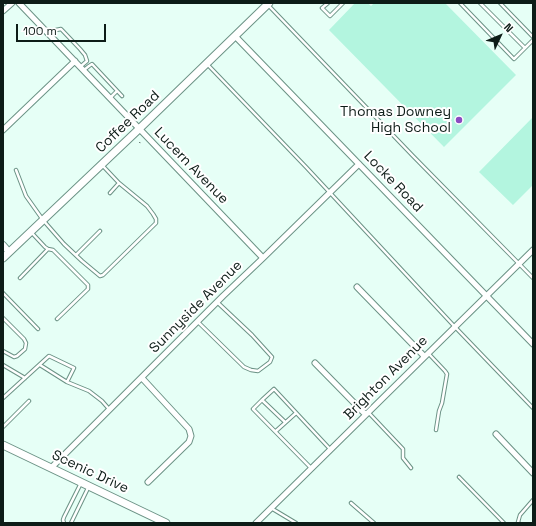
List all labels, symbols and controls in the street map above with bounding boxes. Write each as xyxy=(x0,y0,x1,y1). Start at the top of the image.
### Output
scale bar xyxy=(18,16,108,42)
north arrow xyxy=(480,16,520,56)
text: N xyxy=(501,20,516,35)
text: 100 m xyxy=(23,23,57,39)
street label: Coffee Road xyxy=(93,87,163,157)
place label: Thomas Downey High School xyxy=(340,104,451,136)
marker: Thomas Downey High School xyxy=(454,115,464,125)
street label: Lucern Avenue xyxy=(150,124,232,208)
street label: Locke Road xyxy=(360,148,426,216)
street label: Sunnyside Avenue xyxy=(146,257,246,357)
street label: Brighton Avenue xyxy=(341,333,431,423)
street label: Scenic Drive xyxy=(49,447,131,497)

